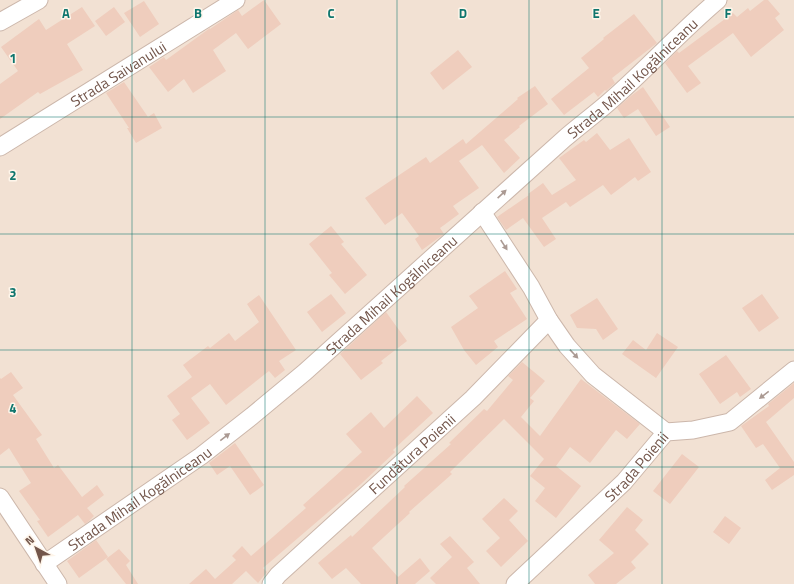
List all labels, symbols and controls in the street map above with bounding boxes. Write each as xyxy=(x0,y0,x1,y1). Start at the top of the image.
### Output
text: A xyxy=(62,3,70,23)
text: B xyxy=(194,3,202,23)
text: C xyxy=(327,3,335,23)
text: D xyxy=(459,3,467,23)
text: E xyxy=(592,3,600,23)
text: F xyxy=(725,3,732,23)
street label: Strada Mihail Kogălniceanu xyxy=(562,12,703,144)
street label: Strada Saivanului xyxy=(66,35,170,112)
text: 1 xyxy=(9,48,17,68)
text: 2 xyxy=(9,165,17,185)
one-way arrow xyxy=(497,190,507,199)
street label: Strada Mihail Kogălniceanu xyxy=(320,229,462,360)
one-way arrow xyxy=(500,239,508,250)
text: 3 xyxy=(9,282,17,302)
one-way arrow xyxy=(569,349,579,359)
one-way arrow xyxy=(758,391,769,399)
text: 4 xyxy=(9,398,17,418)
street label: Fundătura Poienii xyxy=(363,408,460,499)
street label: Strada Poienii xyxy=(599,426,673,507)
one-way arrow xyxy=(220,433,231,441)
street label: Strada Mihail Kogălniceanu xyxy=(63,440,216,556)
north arrow xyxy=(16,528,56,568)
text: N xyxy=(22,532,38,549)

